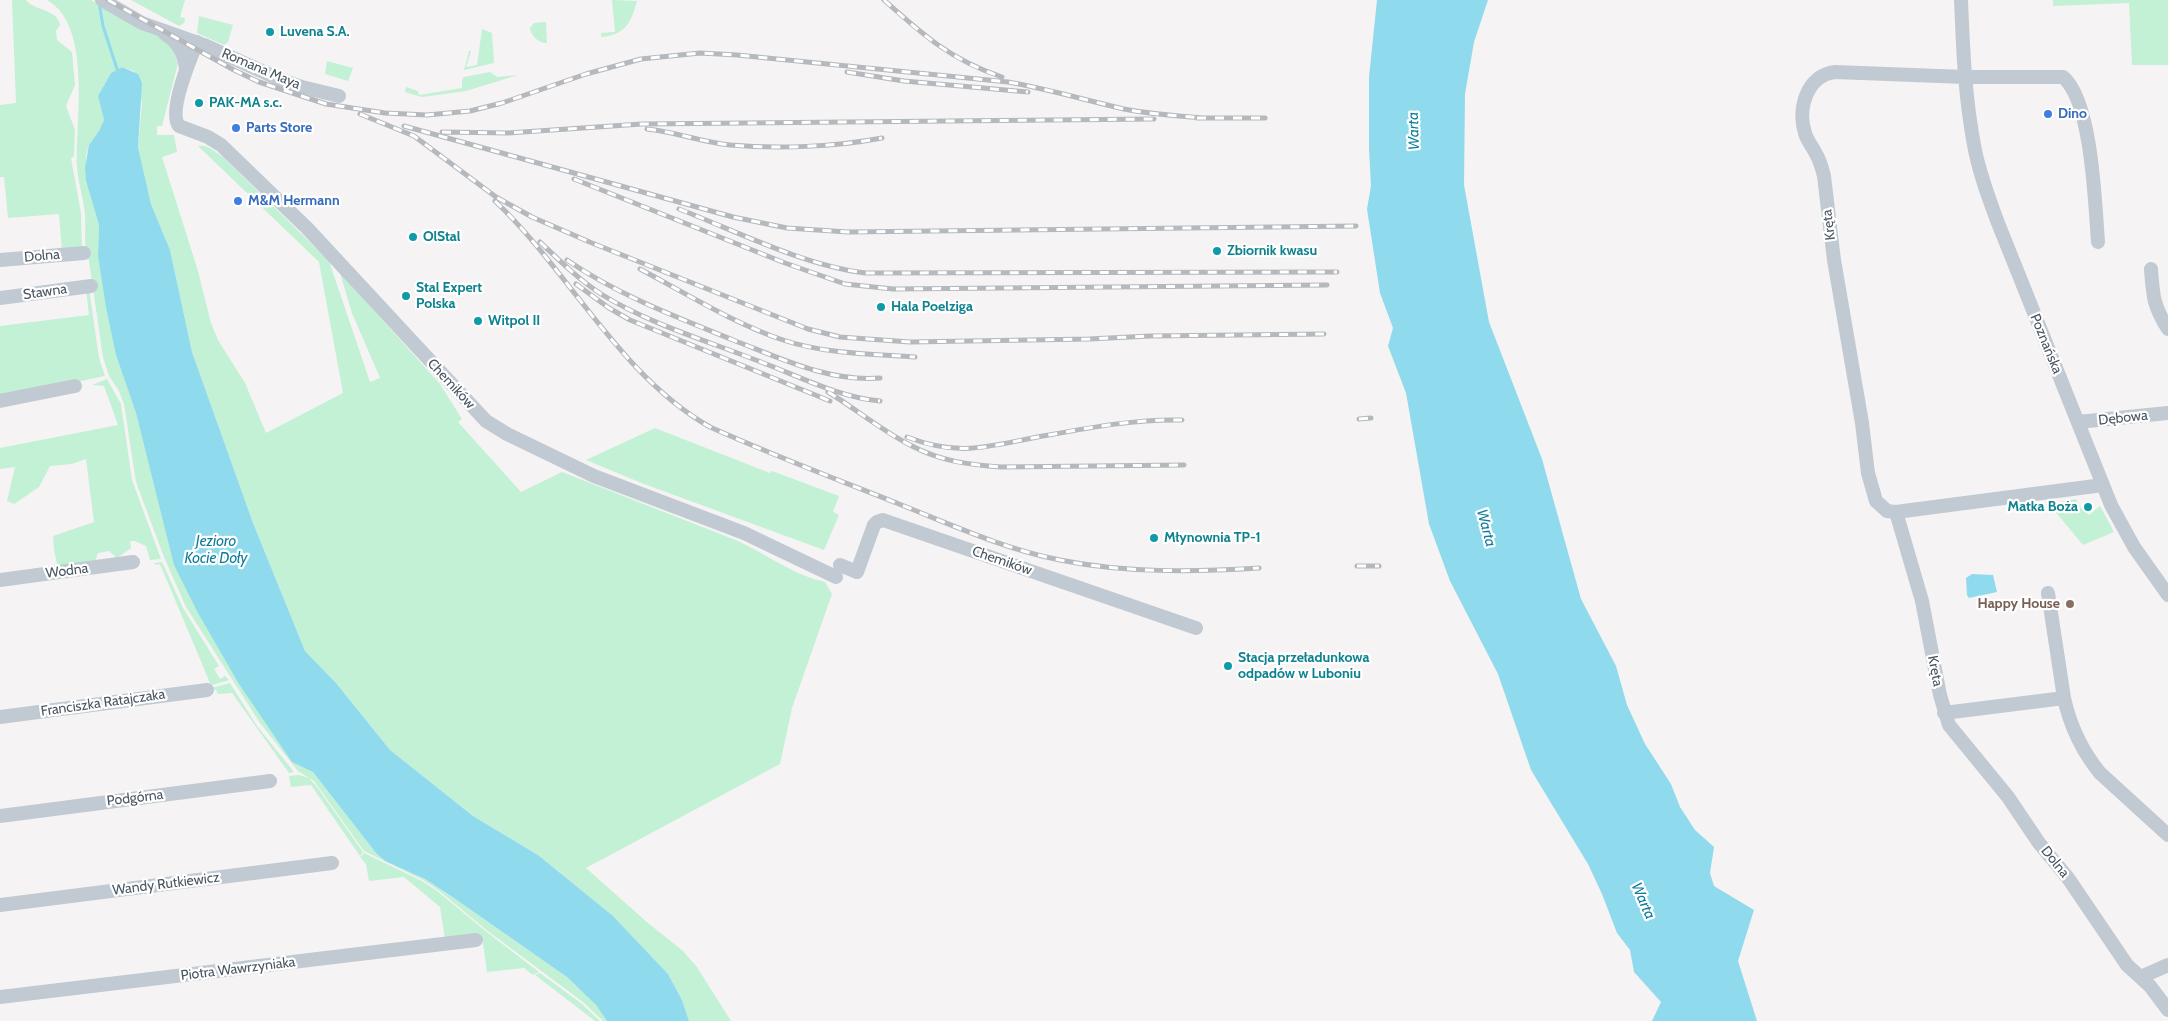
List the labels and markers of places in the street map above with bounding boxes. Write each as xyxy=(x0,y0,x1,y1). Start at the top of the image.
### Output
place label: Luvena S.A. xyxy=(280,24,350,40)
marker: Luvena S.A. xyxy=(264,26,276,38)
place label: PAK-MA s.c. xyxy=(209,95,282,111)
marker: PAK-MA s.c. xyxy=(193,97,205,109)
place label: Dino xyxy=(2058,106,2087,122)
marker: Dino xyxy=(2042,108,2054,120)
place label: Parts Store xyxy=(246,120,312,136)
marker: Parts Store xyxy=(230,122,242,134)
place label: M&M Hermann xyxy=(248,193,340,209)
marker: M&M Hermann xyxy=(232,195,244,207)
place label: OlStal xyxy=(423,229,461,245)
marker: OlStal xyxy=(407,231,419,243)
place label: Zbiornik kwasu xyxy=(1227,243,1317,259)
marker: Zbiornik kwasu xyxy=(1211,245,1223,257)
place label: Stal Expert Polska xyxy=(416,280,482,312)
marker: Stal Expert Polska xyxy=(400,290,412,302)
place label: Hala Poelziga xyxy=(891,299,973,315)
marker: Hala Poelziga xyxy=(875,301,887,313)
place label: Witpol II xyxy=(488,313,540,329)
marker: Witpol II xyxy=(472,315,484,327)
place label: Matka Boża xyxy=(2008,499,2078,515)
marker: Matka Boża xyxy=(2082,501,2094,513)
place label: Młynownia TP-1 xyxy=(1164,530,1261,546)
marker: Młynownia TP-1 xyxy=(1148,532,1160,544)
place label: Happy House xyxy=(1978,596,2060,612)
marker: Happy House xyxy=(2064,598,2076,610)
place label: Stacja przeładunkowa odpadów w Luboniu xyxy=(1238,650,1369,682)
marker: Stacja przeładunkowa odpadów w Luboniu xyxy=(1222,660,1234,672)

